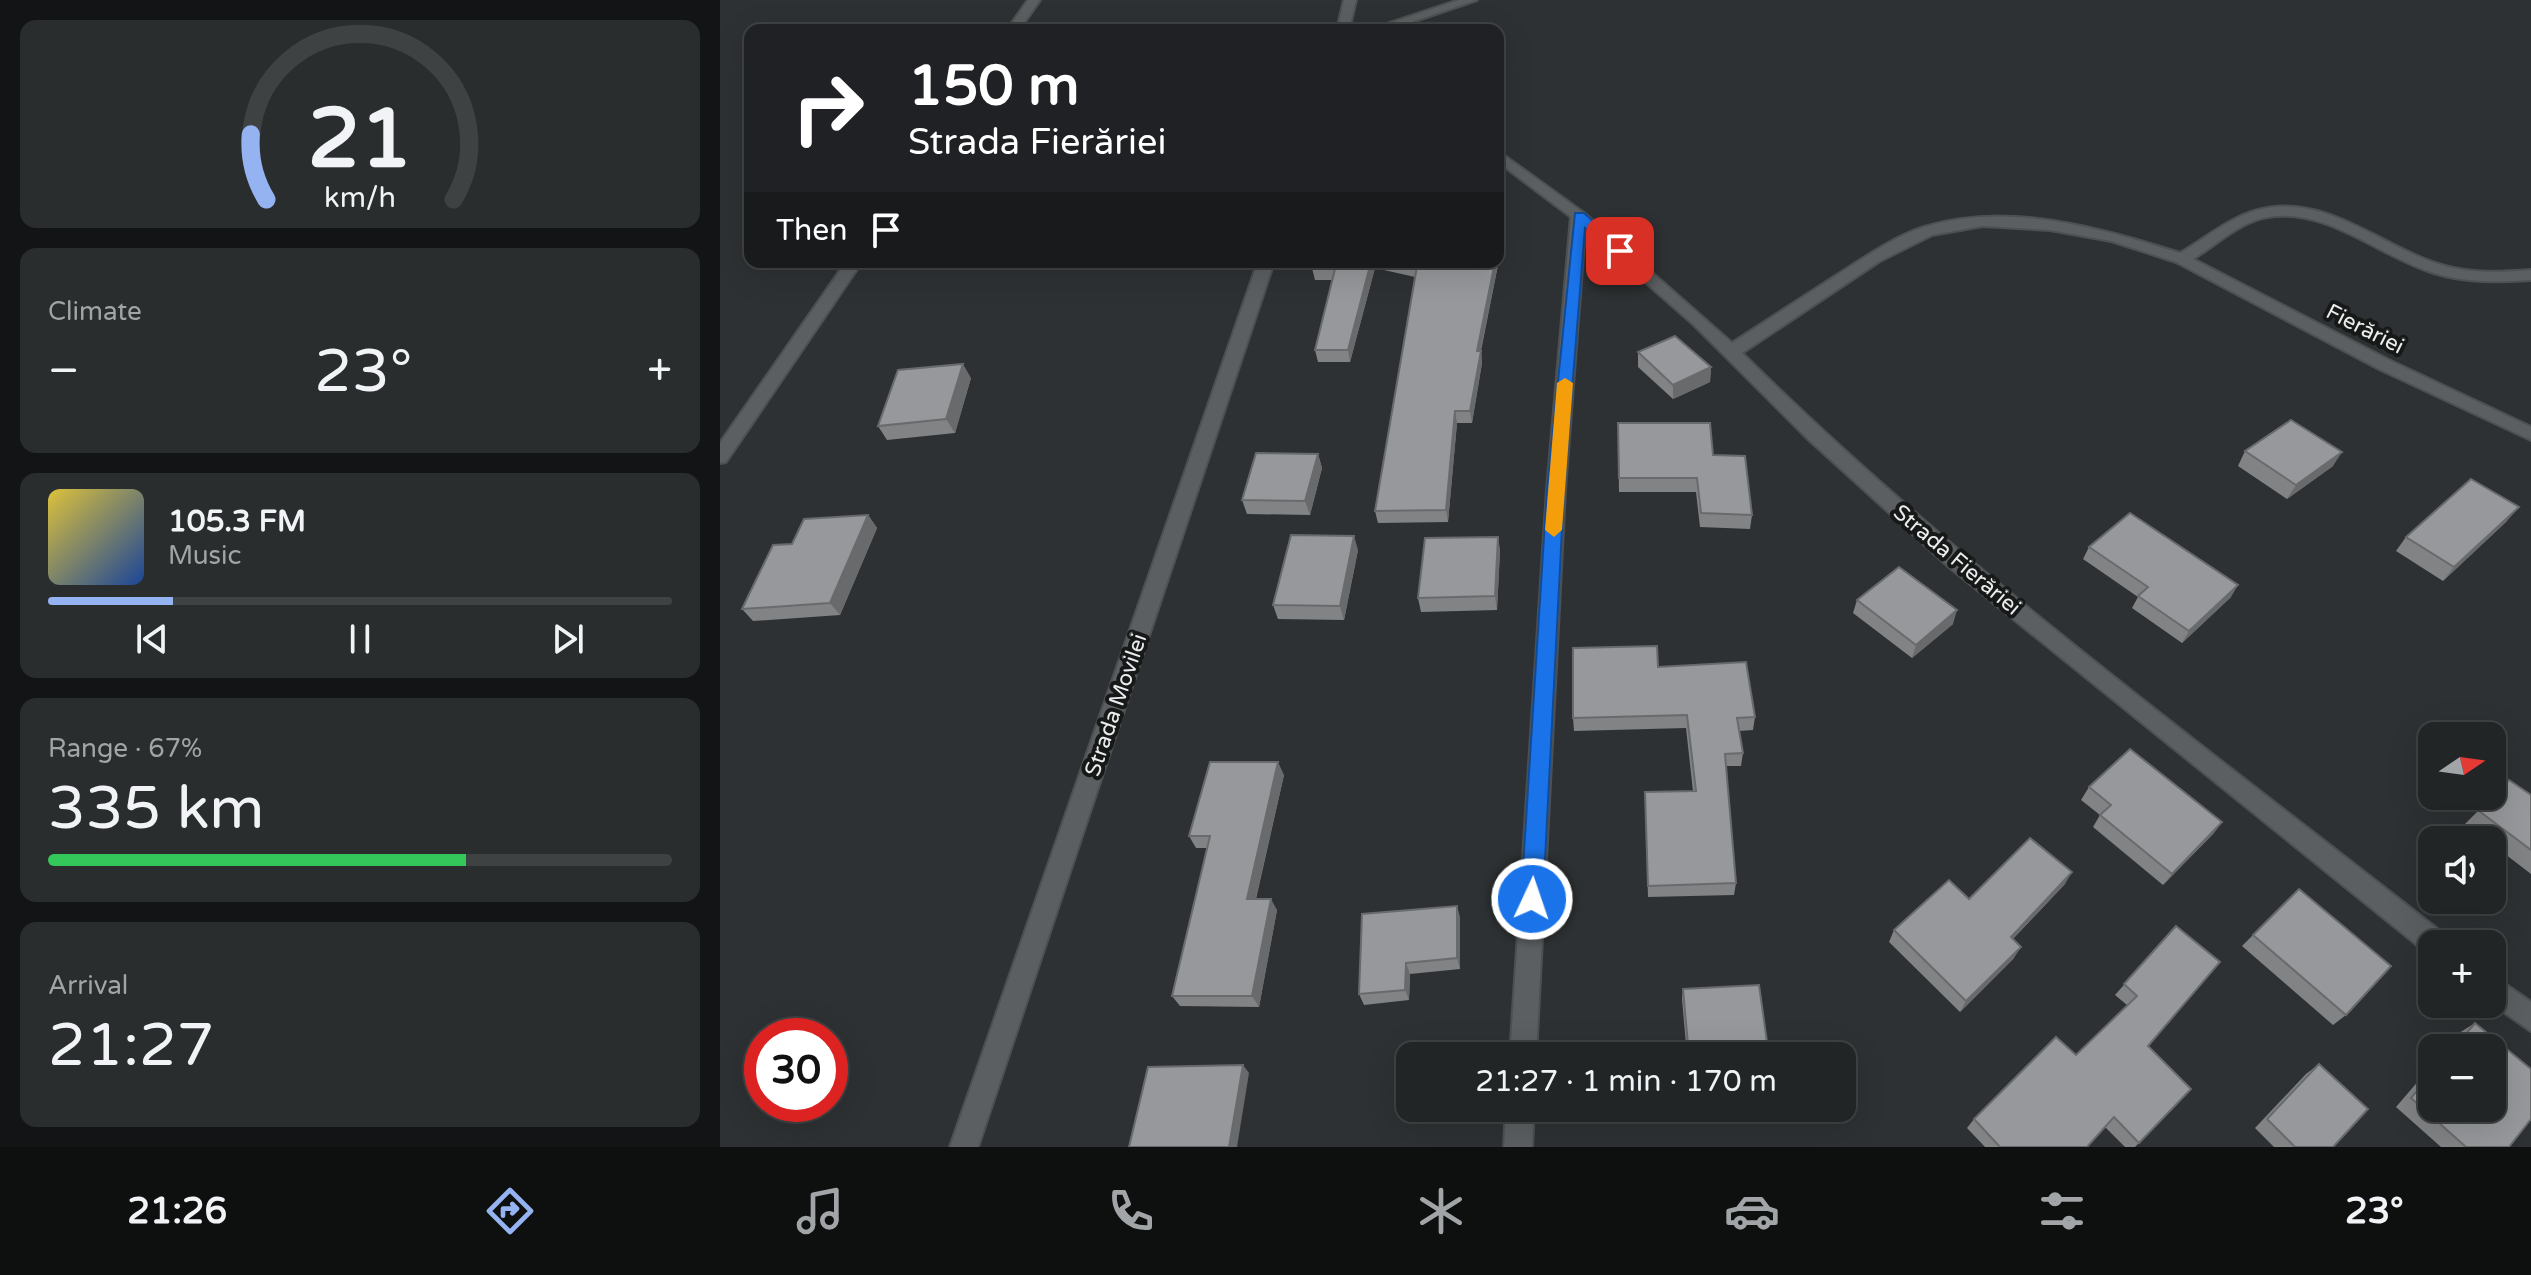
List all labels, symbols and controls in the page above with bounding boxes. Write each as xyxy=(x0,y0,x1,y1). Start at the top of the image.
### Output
text: 150 m xyxy=(908,53,1079,120)
icon: right xyxy=(776,56,880,160)
text: 21 xyxy=(308,90,412,190)
text: Strada Fierăriei xyxy=(908,121,1166,164)
text: km/h xyxy=(324,181,396,215)
icon: arrive xyxy=(864,208,908,252)
text: Then xyxy=(776,212,848,249)
pin xyxy=(1586,217,1654,285)
icon: arrive xyxy=(1598,229,1642,273)
text: Climate xyxy=(48,296,142,327)
street label: Fierăriei xyxy=(2322,298,2408,360)
text: 23° xyxy=(314,336,412,408)
text: − xyxy=(48,345,79,398)
text: + xyxy=(647,345,672,398)
street label: Strada Fierăriei xyxy=(1888,499,2026,621)
text: 105.3 FM xyxy=(168,503,306,540)
text: Music xyxy=(168,540,241,571)
icon: previous xyxy=(130,617,174,661)
icon: pause xyxy=(338,617,382,661)
icon: next xyxy=(546,617,590,661)
street label: Strada Movilei xyxy=(1079,630,1153,780)
north arrow xyxy=(2418,722,2506,810)
map controls xyxy=(2418,722,2506,1122)
text: Range · 67% xyxy=(48,733,202,764)
text: 335 km xyxy=(48,773,264,845)
button: sound xyxy=(2418,826,2506,914)
position arrow xyxy=(1490,857,1574,941)
button: + xyxy=(2418,930,2506,1018)
text: Arrival xyxy=(48,970,128,1001)
text: 21:27 xyxy=(48,1010,214,1082)
speed limit sign: 30 xyxy=(744,1018,848,1122)
button: − xyxy=(2418,1034,2506,1122)
text: 21:27 · 1 min · 170 m xyxy=(1475,1063,1777,1100)
icon: directions xyxy=(482,1183,538,1239)
icon: music xyxy=(792,1183,848,1239)
icon: phone xyxy=(1103,1183,1159,1239)
icon: climate xyxy=(1413,1183,1469,1239)
icon: car xyxy=(1724,1183,1780,1239)
icon: filters xyxy=(2034,1183,2090,1239)
text: 21:26 xyxy=(127,1190,227,1233)
text: 23° xyxy=(2345,1190,2404,1233)

